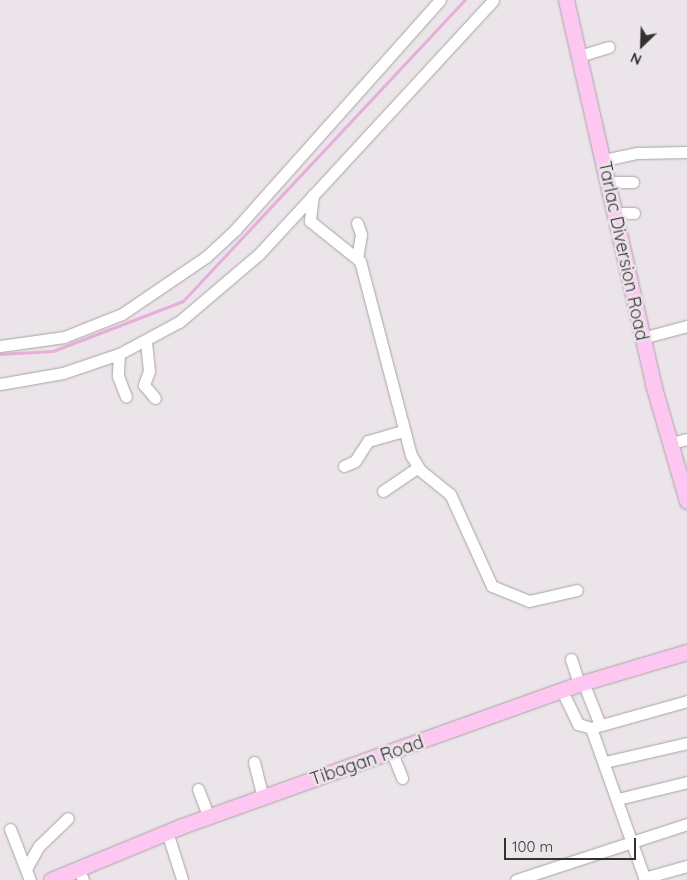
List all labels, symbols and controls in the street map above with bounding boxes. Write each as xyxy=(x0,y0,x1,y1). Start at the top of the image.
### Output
north arrow xyxy=(617,20,667,70)
text: N xyxy=(628,48,644,69)
street label: Tarlac Diversion Road xyxy=(593,159,653,343)
street label: Tibagan Road xyxy=(307,731,427,791)
scale bar xyxy=(507,828,640,860)
text: 100 m xyxy=(512,837,553,856)

